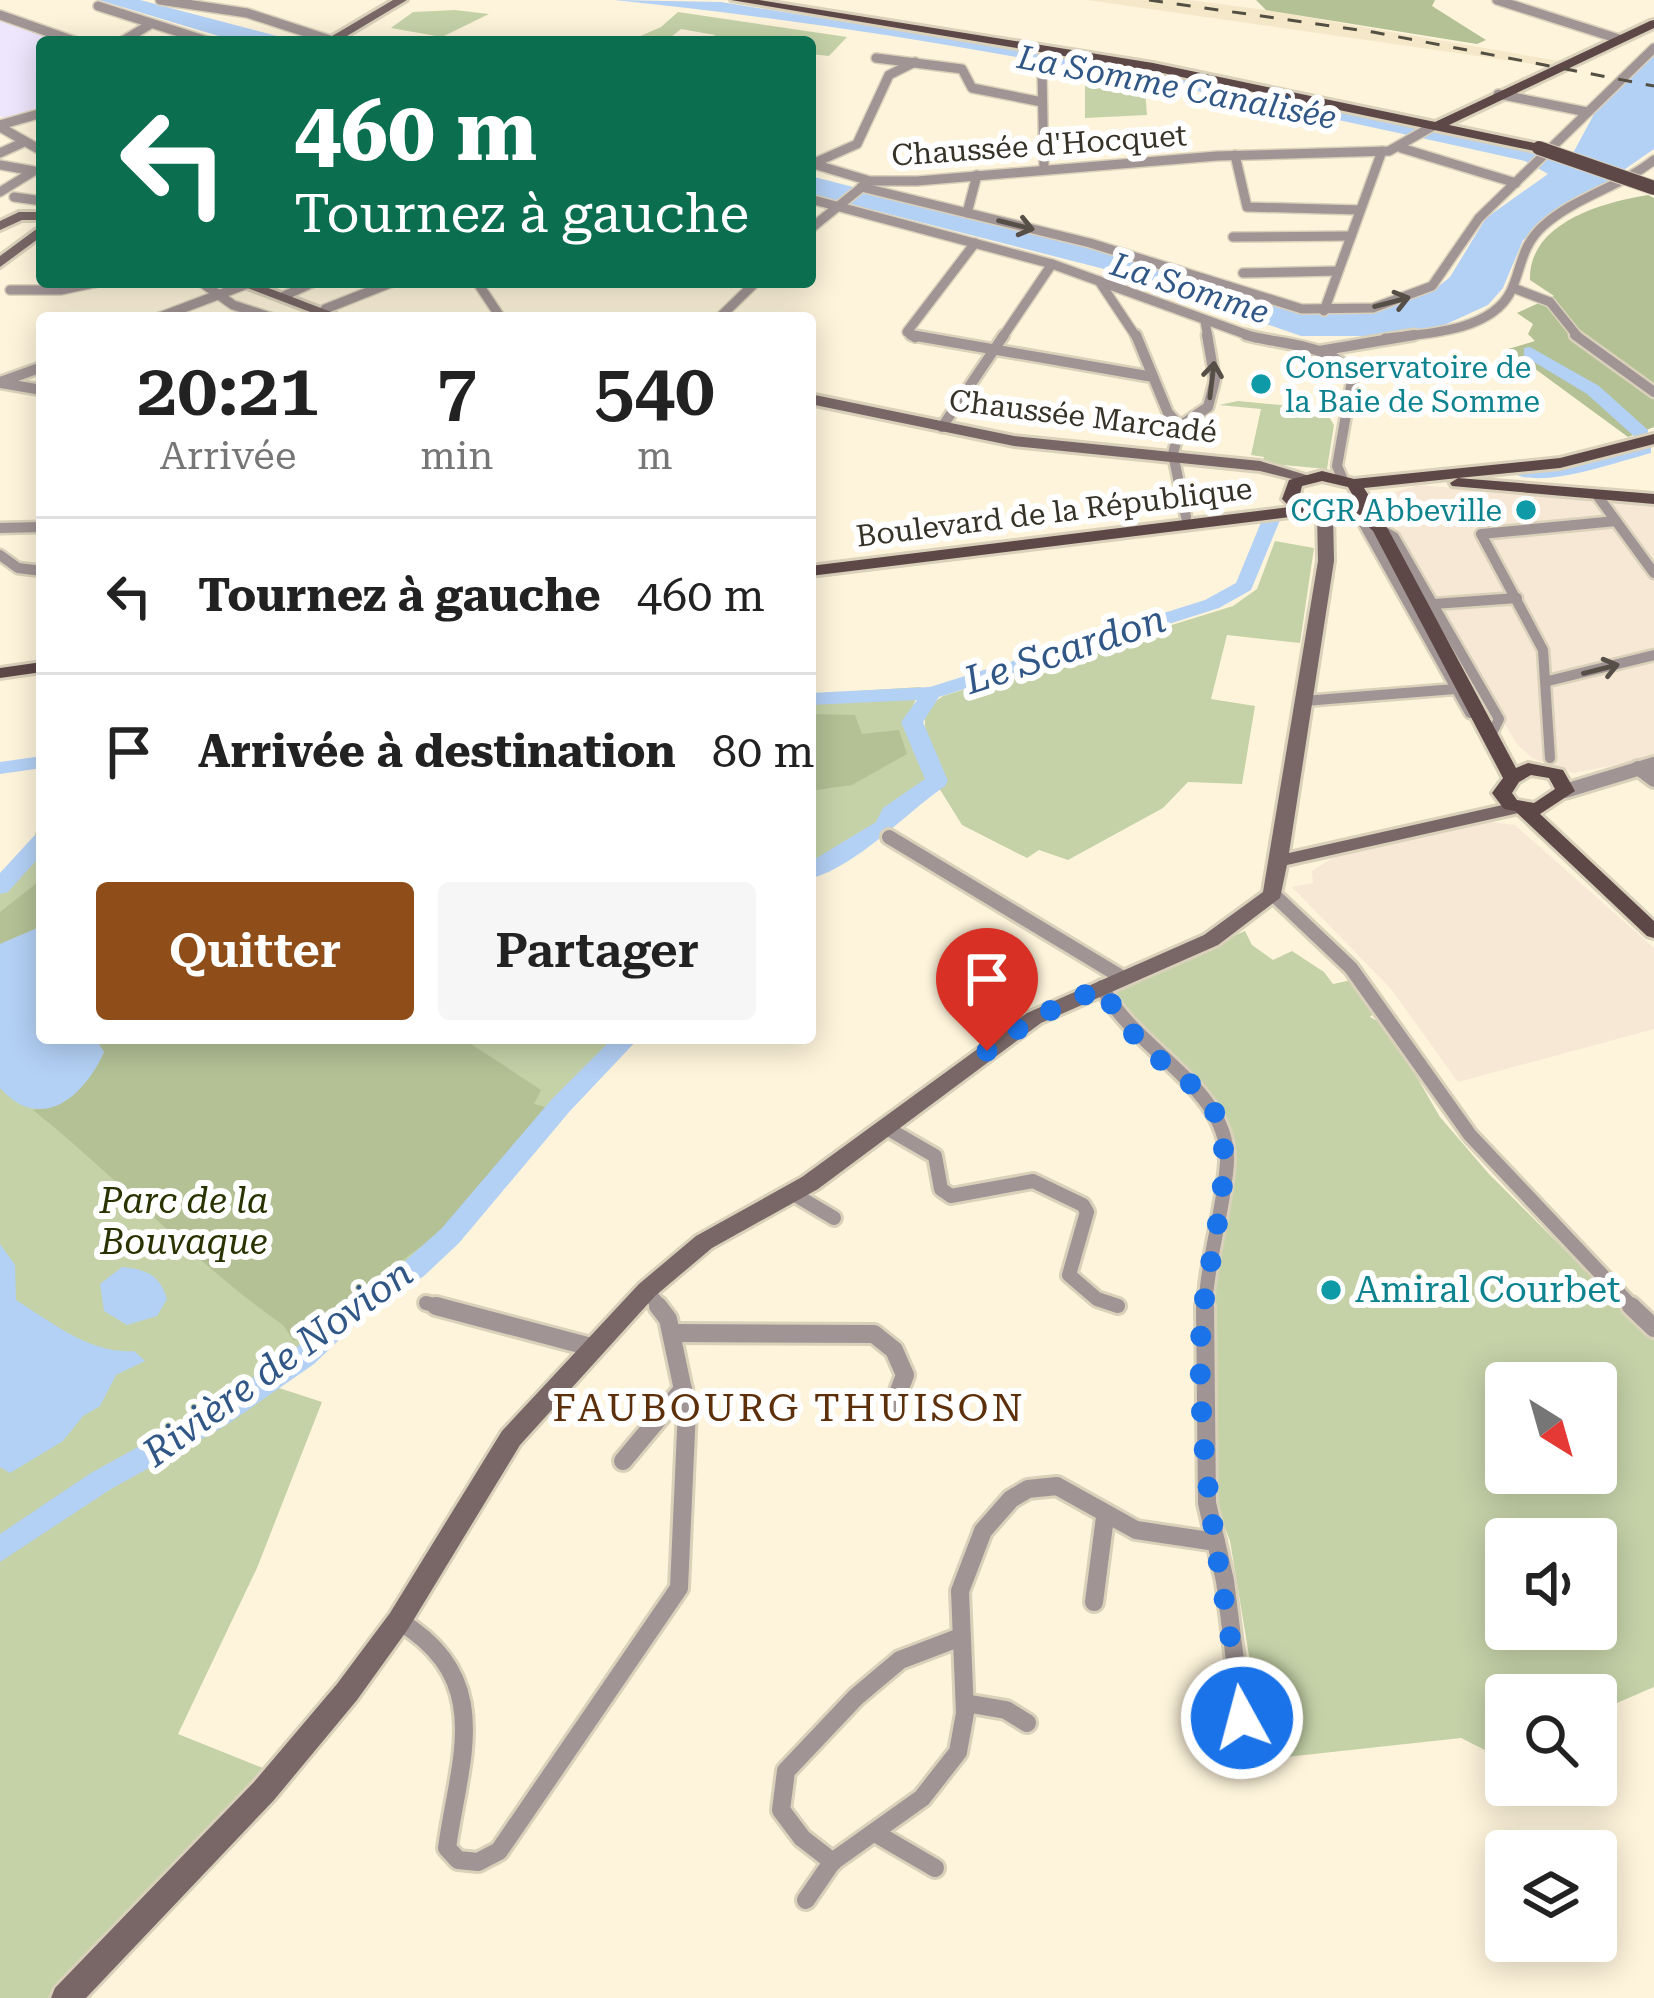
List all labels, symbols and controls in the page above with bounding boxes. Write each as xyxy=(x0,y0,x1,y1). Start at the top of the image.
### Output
water label: La Somme Canalisée xyxy=(1013,37,1340,137)
text: 460 m xyxy=(294,82,537,180)
icon: left xyxy=(96,84,252,240)
street label: Chaussée d'Hocquet xyxy=(890,117,1188,173)
text: Tournez à gauche xyxy=(294,182,749,245)
one-way arrow xyxy=(996,215,1034,237)
water label: La Somme xyxy=(1105,244,1274,332)
one-way arrow xyxy=(1373,290,1411,312)
text: 20:21 xyxy=(137,348,319,433)
text: 7 xyxy=(437,348,477,433)
text: 540 xyxy=(594,348,715,433)
place label: Conservatoire de la Baie de Somme xyxy=(1285,350,1540,419)
one-way arrow xyxy=(1201,362,1223,401)
marker: Conservatoire de la Baie de Somme xyxy=(1248,371,1274,397)
street label: Chaussée Marcadé xyxy=(947,382,1219,450)
text: Arrivée xyxy=(160,433,296,479)
text: min xyxy=(420,433,493,479)
text: m xyxy=(637,433,672,479)
street label: Boulevard de la République xyxy=(854,470,1254,554)
place label: CGR Abbeville xyxy=(1291,493,1502,528)
marker: CGR Abbeville xyxy=(1513,497,1539,523)
icon: left xyxy=(96,563,162,629)
text: Tournez à gauche xyxy=(198,569,601,622)
text: 460 m xyxy=(637,569,765,622)
water label: Le Scardon xyxy=(958,596,1171,704)
one-way arrow xyxy=(1581,657,1619,679)
icon: arrive xyxy=(96,719,162,785)
text: Arrivée à destination xyxy=(198,725,676,778)
text: 80 m xyxy=(712,725,815,778)
button: Quitter xyxy=(96,882,414,1020)
button: Partager xyxy=(438,882,756,1020)
pin xyxy=(936,928,1038,1051)
icon: arrive xyxy=(954,946,1020,1012)
park label: Parc de la Bouvaque xyxy=(99,1180,268,1263)
water label: Rivière de Novion xyxy=(134,1250,422,1477)
place label: Amiral Courbet xyxy=(1355,1269,1620,1311)
marker: Amiral Courbet xyxy=(1318,1277,1344,1303)
north arrow xyxy=(1485,1362,1617,1494)
map controls xyxy=(1485,1362,1617,1962)
district label: FAUBOURG THUISON xyxy=(552,1385,1026,1431)
button: sound xyxy=(1485,1518,1617,1650)
position arrow xyxy=(1179,1655,1305,1781)
button: search xyxy=(1485,1674,1617,1806)
button: layers xyxy=(1485,1830,1617,1962)

